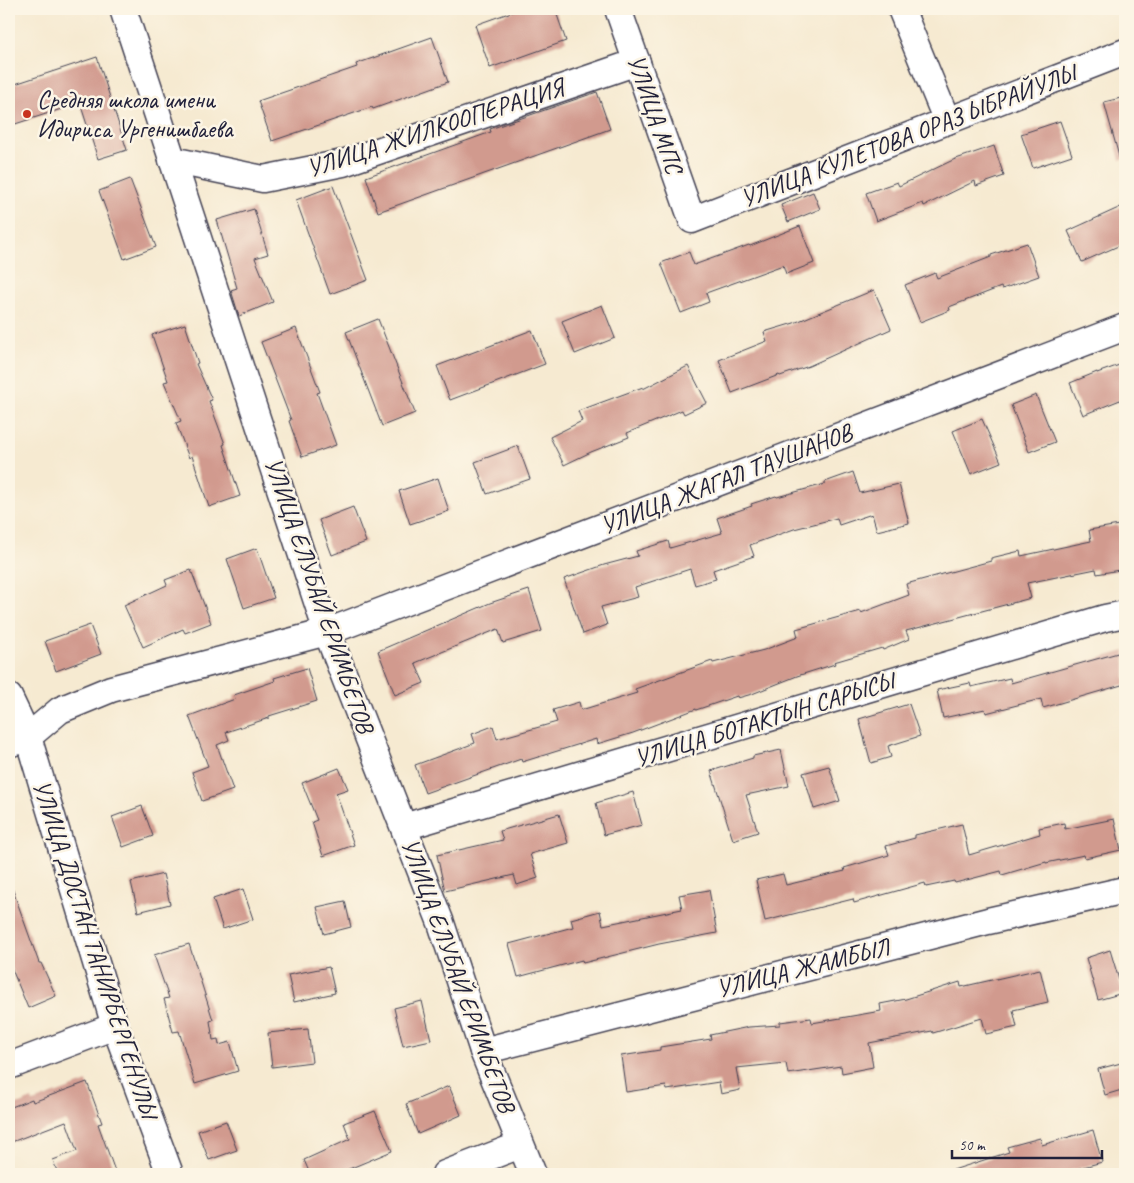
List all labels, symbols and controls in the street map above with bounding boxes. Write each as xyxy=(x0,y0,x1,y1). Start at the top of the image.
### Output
street label: УЛИЦА МПС xyxy=(620,50,691,180)
street label: УЛИЦА КУЛЕТОВА ОРАЗ ЫБРАЙУЛЫ xyxy=(736,56,1084,215)
street label: УЛИЦА ЖИЛКООПЕРАЦИЯ xyxy=(303,70,572,185)
place label: Средняя школа имени Идириса Ургенишбаева xyxy=(37,84,235,145)
marker: Средняя школа имени Идириса Ургенишбаева xyxy=(21,108,33,120)
street label: УЛИЦА ЖАГАЛ ТАУШАНОВ xyxy=(596,415,858,542)
street label: УЛИЦА ЕЛУБАЙ ЕРИМБЕТОВ xyxy=(257,453,382,740)
street label: УЛИЦА БОТАКТЫН САРЫСЫ xyxy=(630,664,902,775)
street label: УЛИЦА ДОСТАН ТАНИРБЕРГЕНУЛЫ xyxy=(25,776,166,1126)
street label: УЛИЦА ЕЛУБАЙ ЕРИМБЕТОВ xyxy=(394,834,523,1119)
street label: УЛИЦА ЖАМБЫЛ xyxy=(713,931,895,1005)
scale bar xyxy=(952,1128,1102,1160)
text: 50 m xyxy=(959,1136,986,1155)

